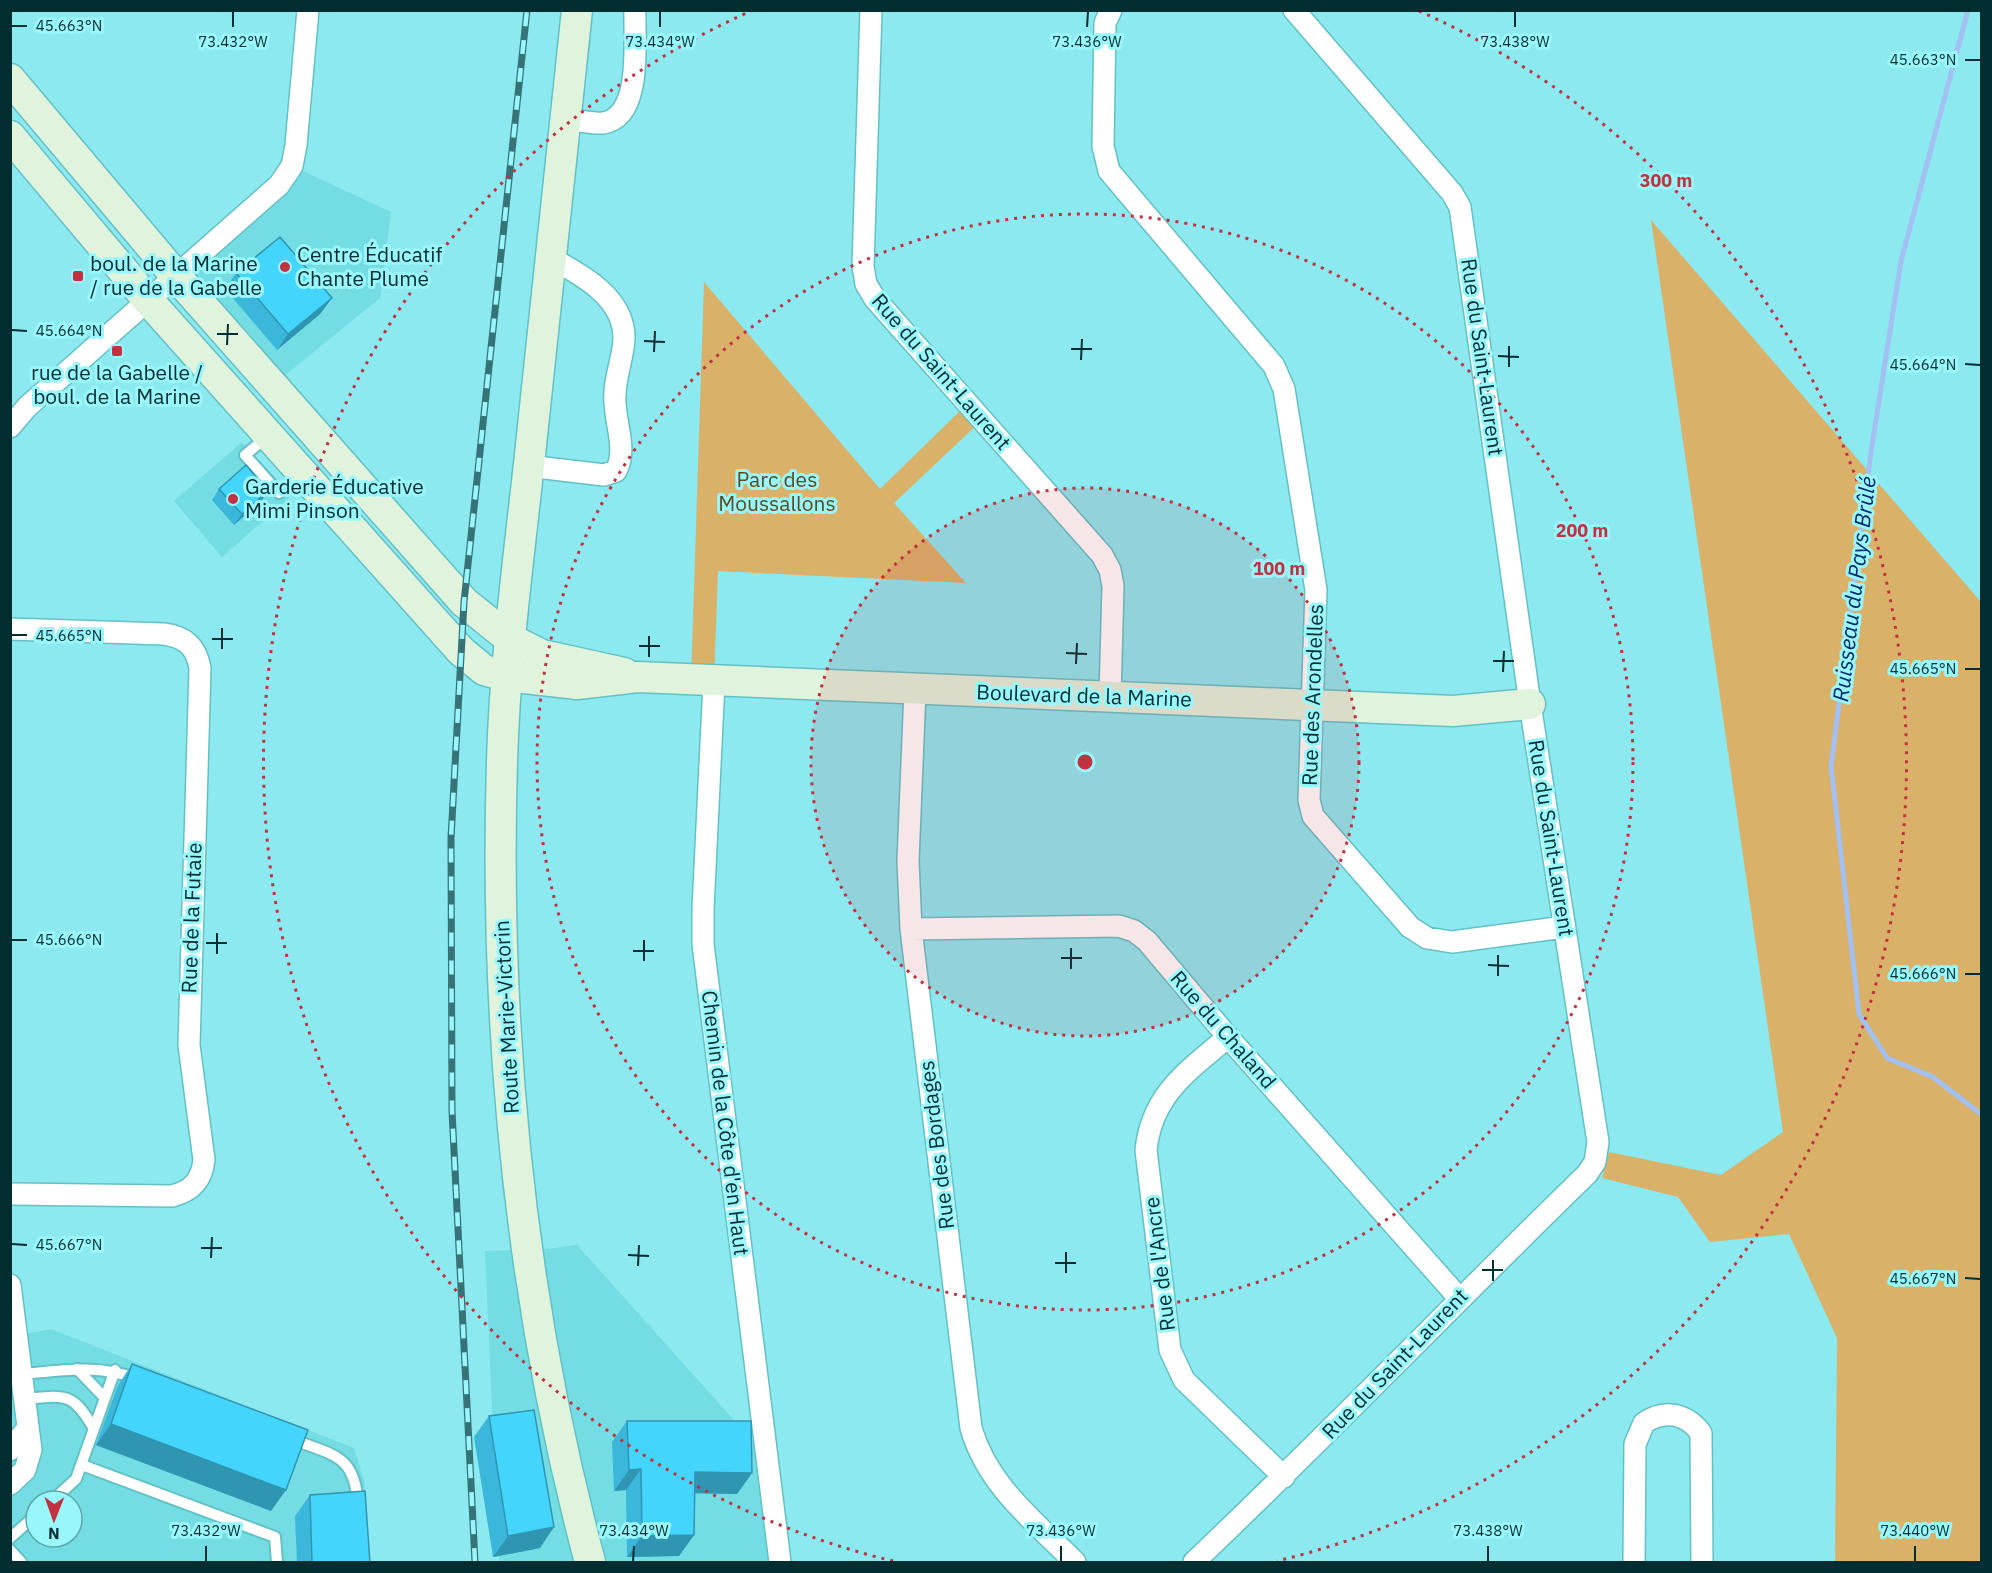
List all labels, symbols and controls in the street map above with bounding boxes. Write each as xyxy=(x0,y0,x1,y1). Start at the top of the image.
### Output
text: 45.663°N xyxy=(36,16,102,35)
text: 73.432°W xyxy=(198,32,268,51)
text: 73.434°W xyxy=(625,32,695,51)
text: 73.436°W xyxy=(1052,32,1122,51)
text: 73.438°W xyxy=(1480,32,1550,51)
text: 45.663°N xyxy=(1890,50,1956,69)
text: 300 m xyxy=(1640,169,1692,192)
place label: Centre Éducatif Chante Plume xyxy=(297,240,442,292)
place label: boul. de la Marine / rue de la Gabelle xyxy=(90,249,262,301)
street label: Rue du Saint-Laurent xyxy=(1455,256,1511,457)
marker: Centre Éducatif Chante Plume xyxy=(278,260,292,274)
marker: boul. de la Marine / rue de la Gabelle xyxy=(71,269,85,283)
street label: Rue du Saint-Laurent xyxy=(866,287,1018,456)
text: 45.664°N xyxy=(36,321,102,340)
marker: rue de la Gabelle / boul. de la Marine xyxy=(110,344,124,358)
text: 45.664°N xyxy=(1890,355,1956,374)
place label: rue de la Gabelle / boul. de la Marine xyxy=(31,358,203,410)
park label: Parc des Moussallons xyxy=(718,465,836,517)
place label: Garderie Éducative Mimi Pinson xyxy=(245,472,424,524)
water label: Ruisseau du Pays Brûlé xyxy=(1825,475,1882,703)
marker: Garderie Éducative Mimi Pinson xyxy=(226,492,240,506)
text: 200 m xyxy=(1556,519,1608,542)
text: 100 m xyxy=(1253,557,1305,580)
street label: Rue des Arondelles xyxy=(1295,603,1329,787)
text: 45.665°N xyxy=(36,626,102,645)
text: 45.665°N xyxy=(1890,659,1956,678)
street label: Boulevard de la Marine xyxy=(976,677,1192,713)
street label: Rue du Saint-Laurent xyxy=(1523,737,1581,938)
centre of rings xyxy=(1075,752,1095,772)
street label: Rue de la Futaie xyxy=(174,842,208,994)
street label: Route Marie-Victorin xyxy=(487,919,525,1115)
text: 45.666°N xyxy=(36,930,102,949)
street label: Rue du Chaland xyxy=(1165,964,1283,1094)
text: 45.666°N xyxy=(1890,964,1956,983)
street label: Chemin de la Côte d'en Haut xyxy=(696,989,756,1257)
street label: Rue des Bordages xyxy=(912,1059,960,1231)
street label: Rue de l'Ancre xyxy=(1137,1195,1181,1333)
text: 45.667°N xyxy=(36,1235,102,1254)
text: 45.667°N xyxy=(1890,1269,1956,1288)
street label: Rue du Saint-Laurent xyxy=(1315,1282,1473,1445)
north arrow xyxy=(24,1489,84,1549)
text: 73.432°W xyxy=(171,1521,241,1540)
text: 73.434°W xyxy=(599,1521,669,1540)
text: 73.436°W xyxy=(1026,1521,1096,1540)
text: 73.438°W xyxy=(1453,1521,1523,1540)
text: 73.440°W xyxy=(1880,1521,1950,1540)
text: N xyxy=(48,1524,60,1544)

